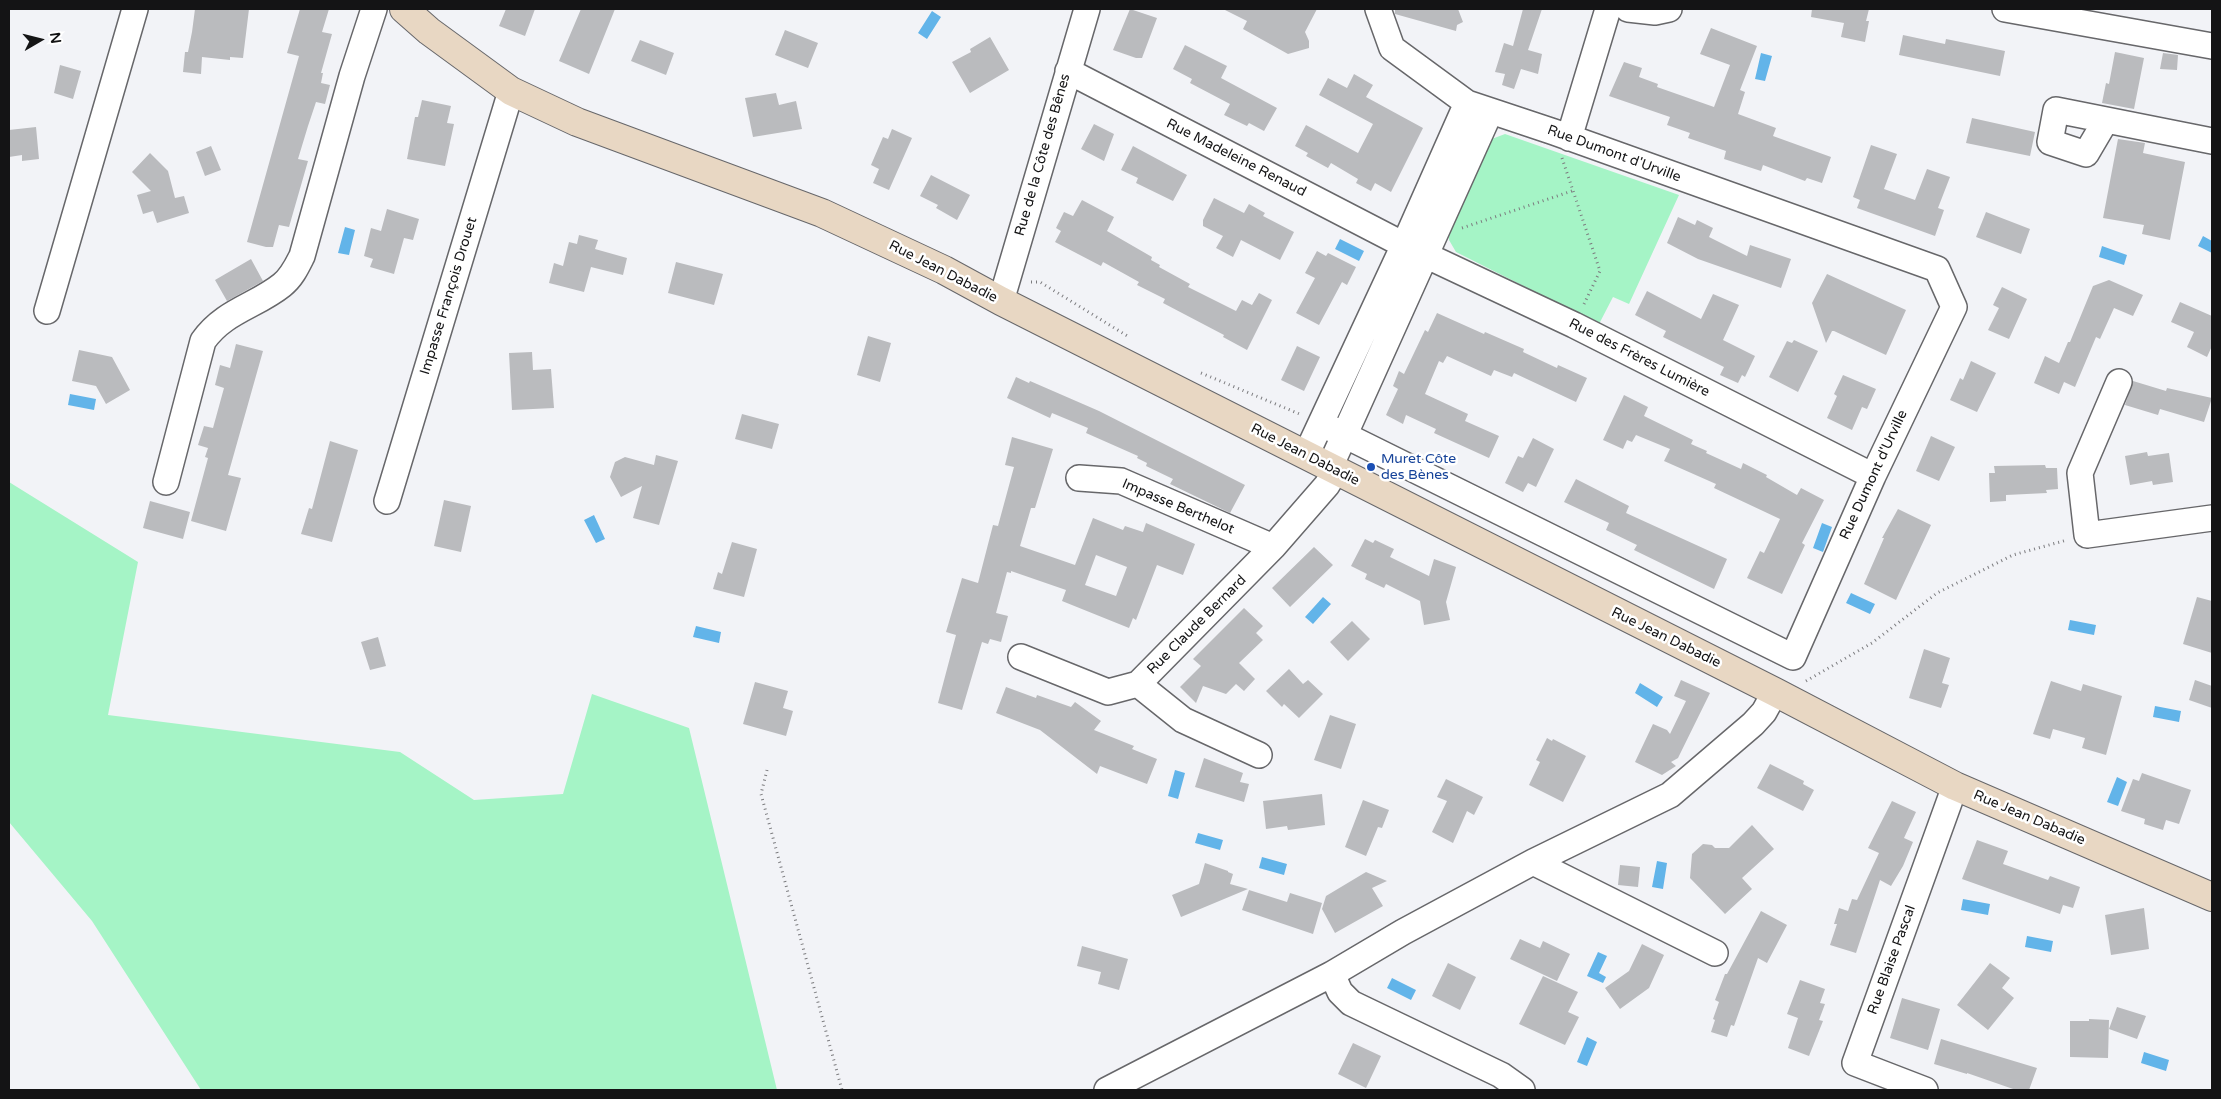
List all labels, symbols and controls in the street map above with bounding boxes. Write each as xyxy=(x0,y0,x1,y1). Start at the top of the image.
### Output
north arrow xyxy=(15,15,65,65)
text: N xyxy=(46,31,65,45)
street label: Rue de la Côte des Bênes xyxy=(1012,72,1074,238)
street label: Rue Madeleine Renaud xyxy=(1163,115,1309,201)
street label: Rue Dumont d'Urville xyxy=(1545,122,1683,186)
street label: Impasse François Drouet xyxy=(417,215,481,377)
street label: Rue Jean Dabadie xyxy=(886,237,1000,307)
street label: Rue des Frères Lumière xyxy=(1566,315,1712,401)
street label: Rue Dumont d'Urville xyxy=(1837,407,1911,543)
street label: Rue Jean Dabadie xyxy=(1248,420,1362,490)
place label: Muret Côte des Bènes xyxy=(1381,451,1456,484)
marker: Muret Côte des Bènes xyxy=(1365,461,1377,473)
street label: Impasse Berthelot xyxy=(1119,476,1237,538)
street label: Rue Claude Bernard xyxy=(1144,572,1250,678)
street label: Rue Jean Dabadie xyxy=(1609,604,1723,672)
street label: Rue Jean Dabadie xyxy=(1971,787,2087,849)
street label: Rue Blaise Pascal xyxy=(1864,903,1920,1017)

